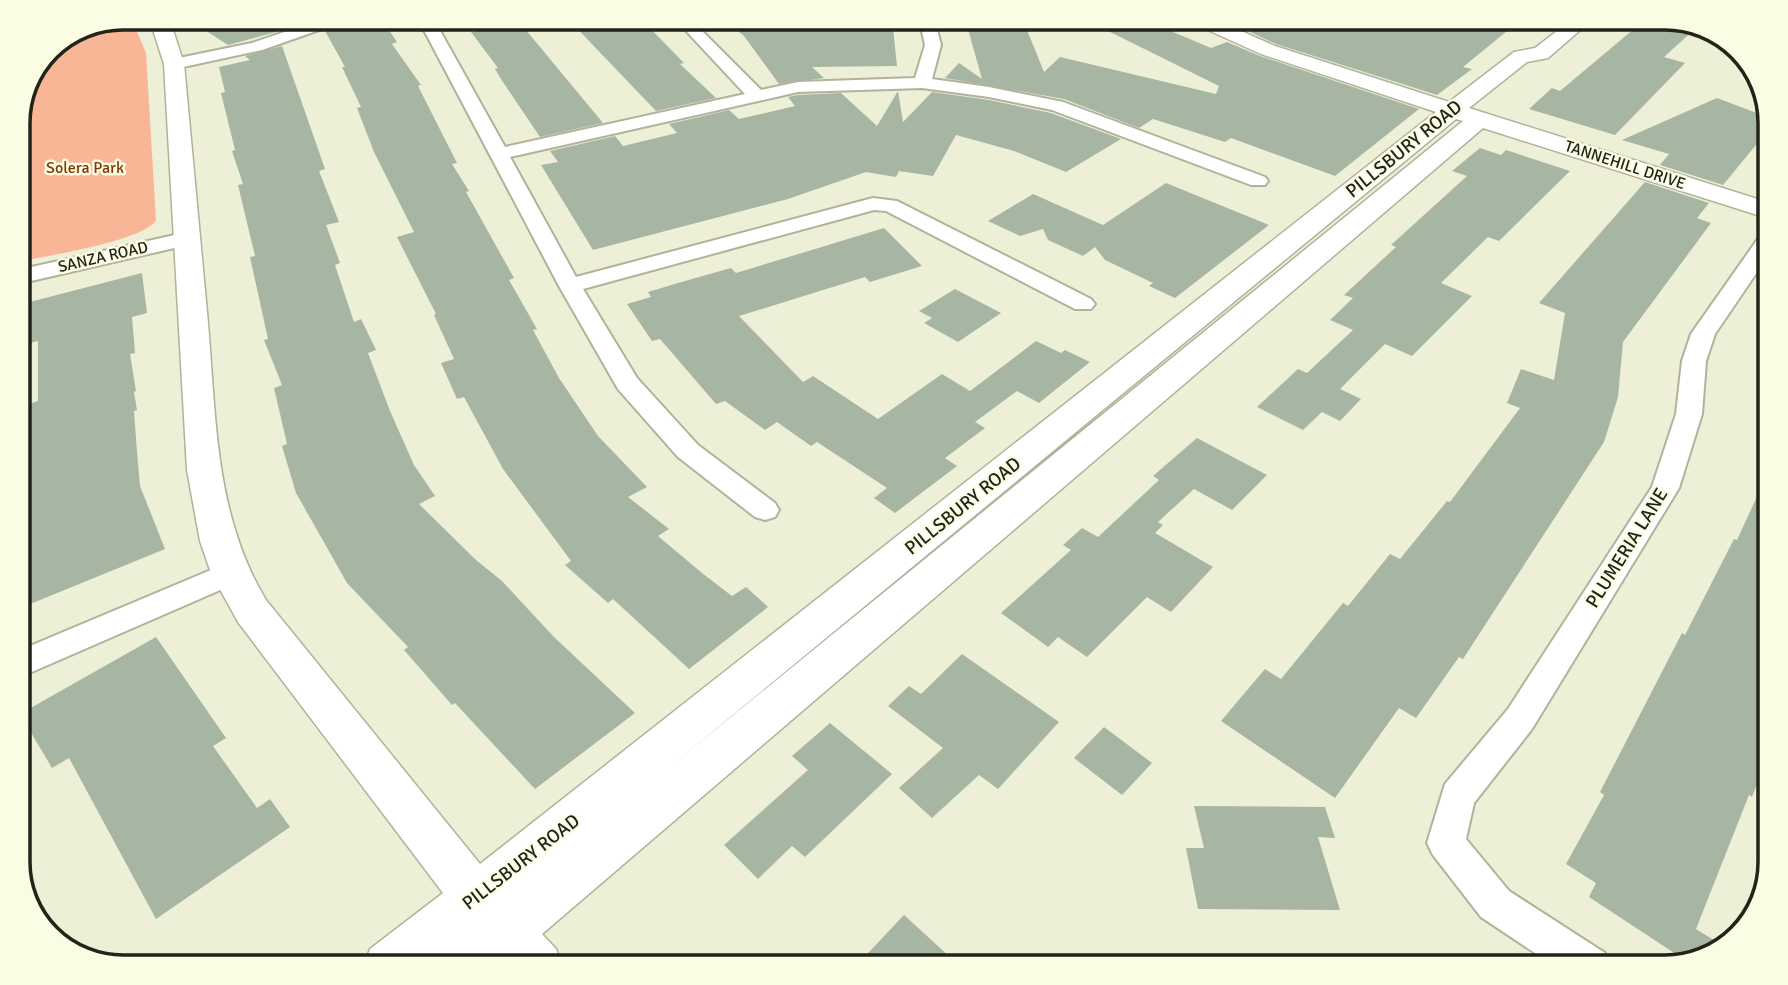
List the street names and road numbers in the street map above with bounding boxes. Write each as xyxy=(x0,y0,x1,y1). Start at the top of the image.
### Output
street label: PILLSBURY ROAD xyxy=(1341,95,1467,203)
street label: TANNEHILL DRIVE xyxy=(1562,136,1688,194)
street label: SANZA ROAD xyxy=(56,237,150,277)
street label: PILLSBURY ROAD xyxy=(900,452,1026,560)
street label: PLUMERIA LANE xyxy=(1581,484,1673,612)
street label: PILLSBURY ROAD xyxy=(457,809,585,915)

